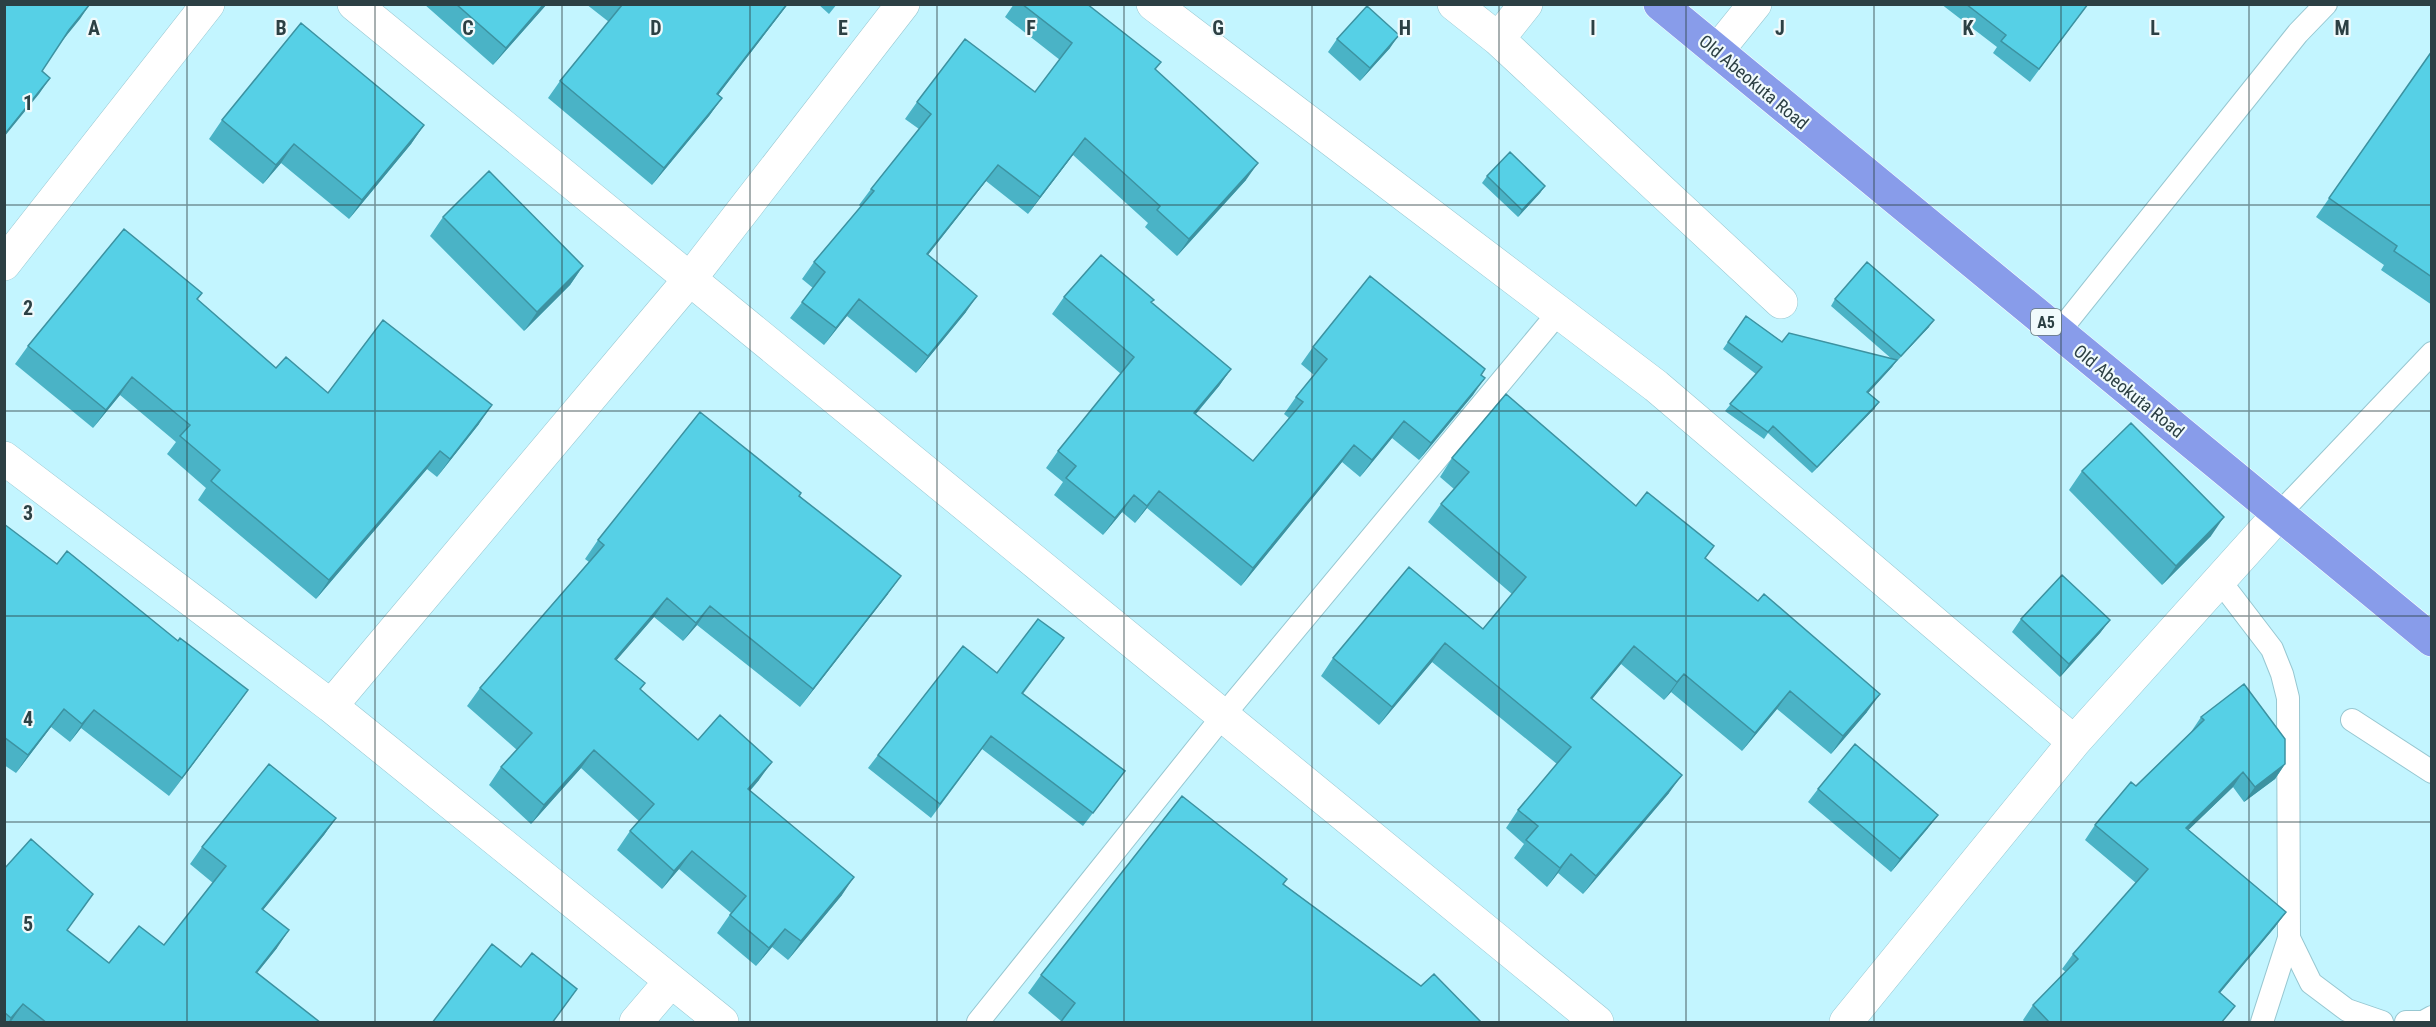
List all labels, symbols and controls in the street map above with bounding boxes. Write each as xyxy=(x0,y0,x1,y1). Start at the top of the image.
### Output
text: A xyxy=(88,16,100,40)
text: B xyxy=(275,16,287,40)
text: C xyxy=(462,16,474,40)
text: D xyxy=(650,16,662,40)
text: E xyxy=(838,16,848,40)
text: F xyxy=(1026,16,1036,40)
text: G xyxy=(1212,16,1224,40)
text: H xyxy=(1399,16,1411,40)
text: I xyxy=(1590,16,1596,40)
text: J xyxy=(1775,16,1785,40)
text: K xyxy=(1962,16,1974,40)
text: L xyxy=(2150,16,2160,40)
text: M xyxy=(2334,16,2350,40)
street label: Old Abeokuta Road xyxy=(1695,30,1813,134)
text: 1 xyxy=(23,91,33,115)
text: 2 xyxy=(23,296,33,320)
road number: A5 xyxy=(2031,309,2061,335)
street label: Old Abeokuta Road xyxy=(2070,340,2188,442)
text: 3 xyxy=(23,501,33,525)
text: 4 xyxy=(23,707,33,731)
text: 5 xyxy=(23,912,33,936)

